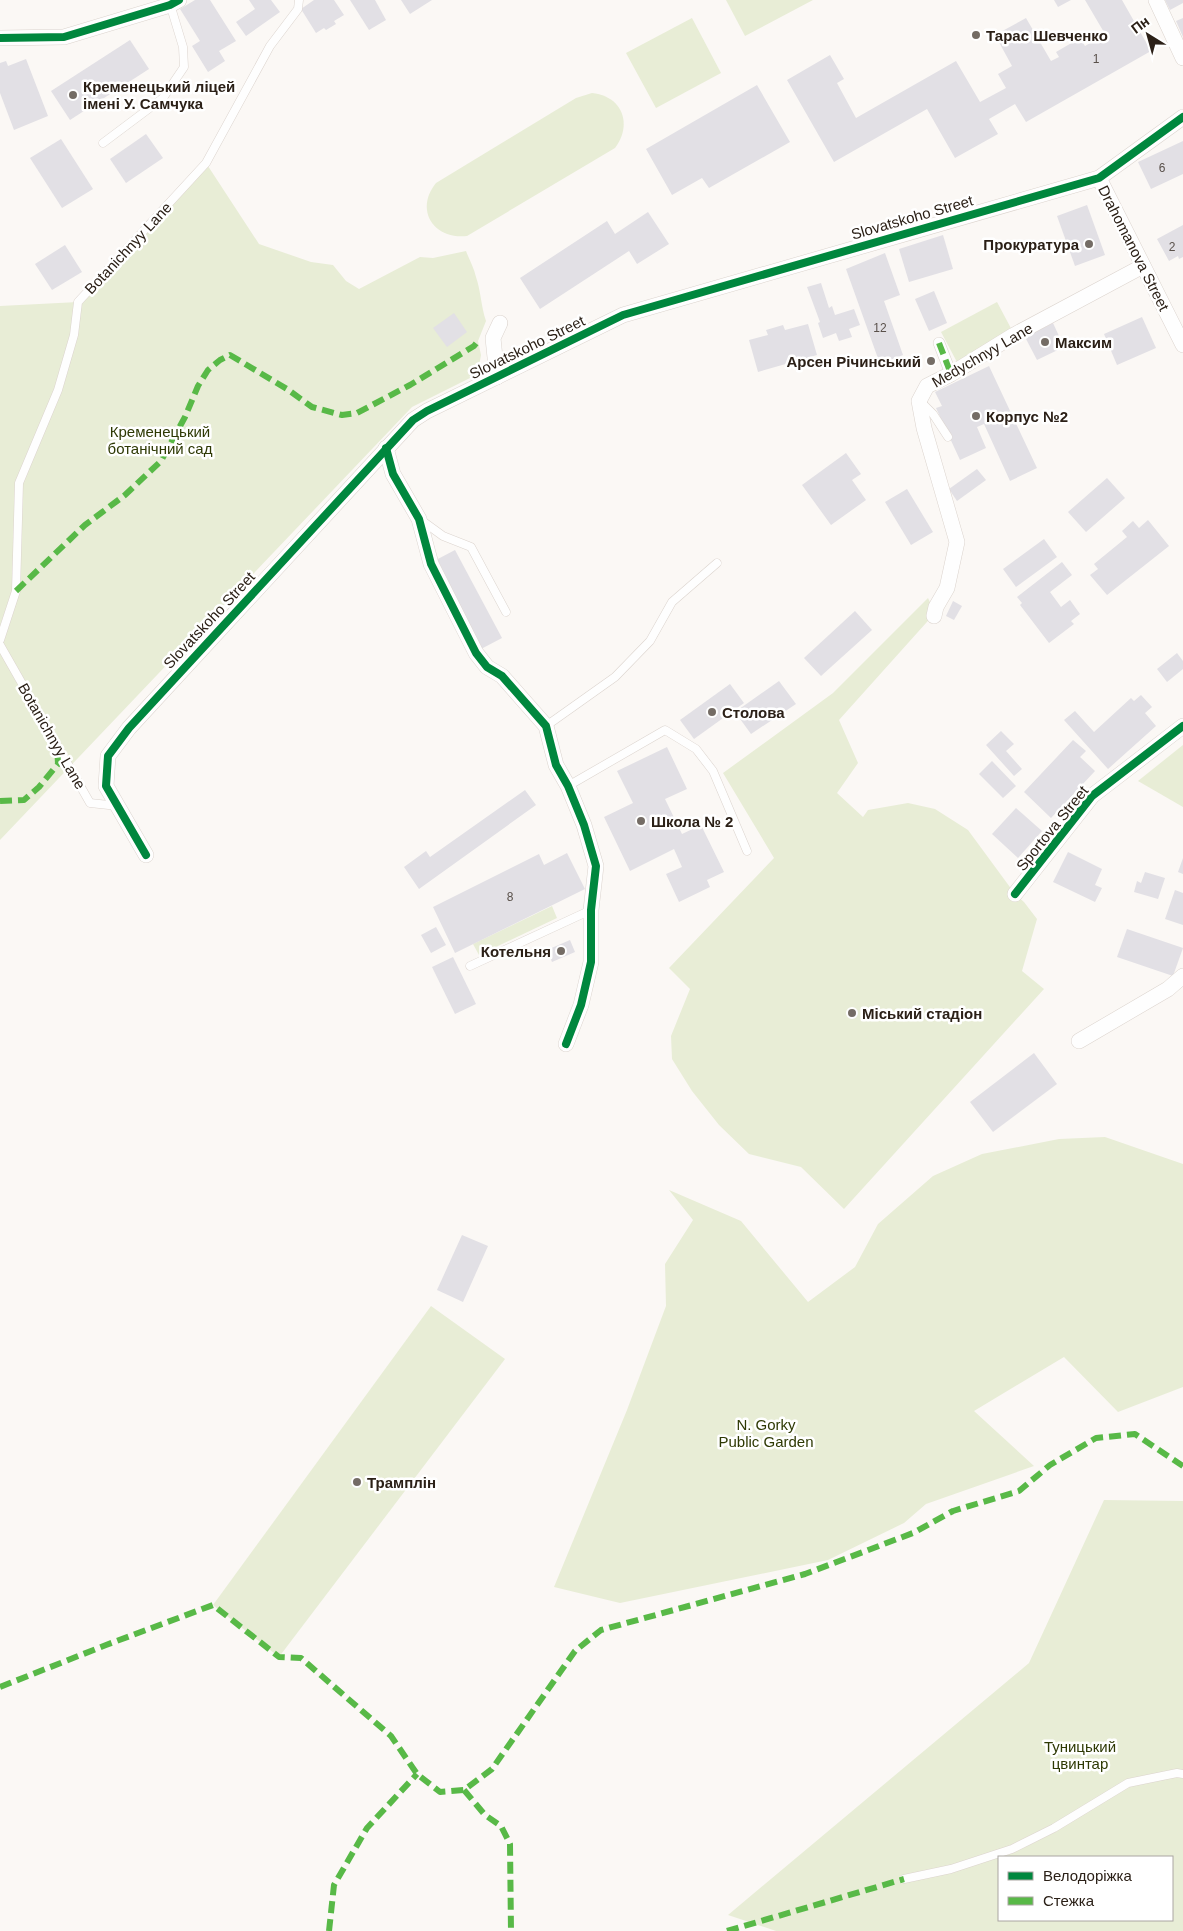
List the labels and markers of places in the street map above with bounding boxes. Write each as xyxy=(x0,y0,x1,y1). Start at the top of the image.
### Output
place label: Тарас Шевченко xyxy=(986,27,1108,44)
marker: Тарас Шевченко xyxy=(970,29,982,41)
place label: Кременецький ліцей імені У. Самчука xyxy=(83,78,235,112)
marker: Кременецький ліцей імені У. Самчука xyxy=(67,89,79,101)
place label: Прокуратура xyxy=(983,236,1080,253)
marker: Прокуратура xyxy=(1083,238,1095,250)
place label: Максим xyxy=(1055,334,1112,351)
marker: Максим xyxy=(1039,336,1051,348)
place label: Арсен Річинський xyxy=(786,353,921,370)
marker: Арсен Річинський xyxy=(925,355,937,367)
place label: Корпус №2 xyxy=(986,408,1068,425)
marker: Корпус №2 xyxy=(970,410,982,422)
place label: Столова xyxy=(722,704,785,721)
marker: Столова xyxy=(706,706,718,718)
place label: Школа № 2 xyxy=(651,813,733,830)
marker: Школа № 2 xyxy=(635,815,647,827)
place label: Котельня xyxy=(481,943,551,960)
marker: Котельня xyxy=(555,945,567,957)
place label: Міський стадіон xyxy=(862,1005,982,1022)
marker: Міський стадіон xyxy=(846,1007,858,1019)
place label: Трамплін xyxy=(367,1474,436,1491)
marker: Трамплін xyxy=(351,1476,363,1488)

